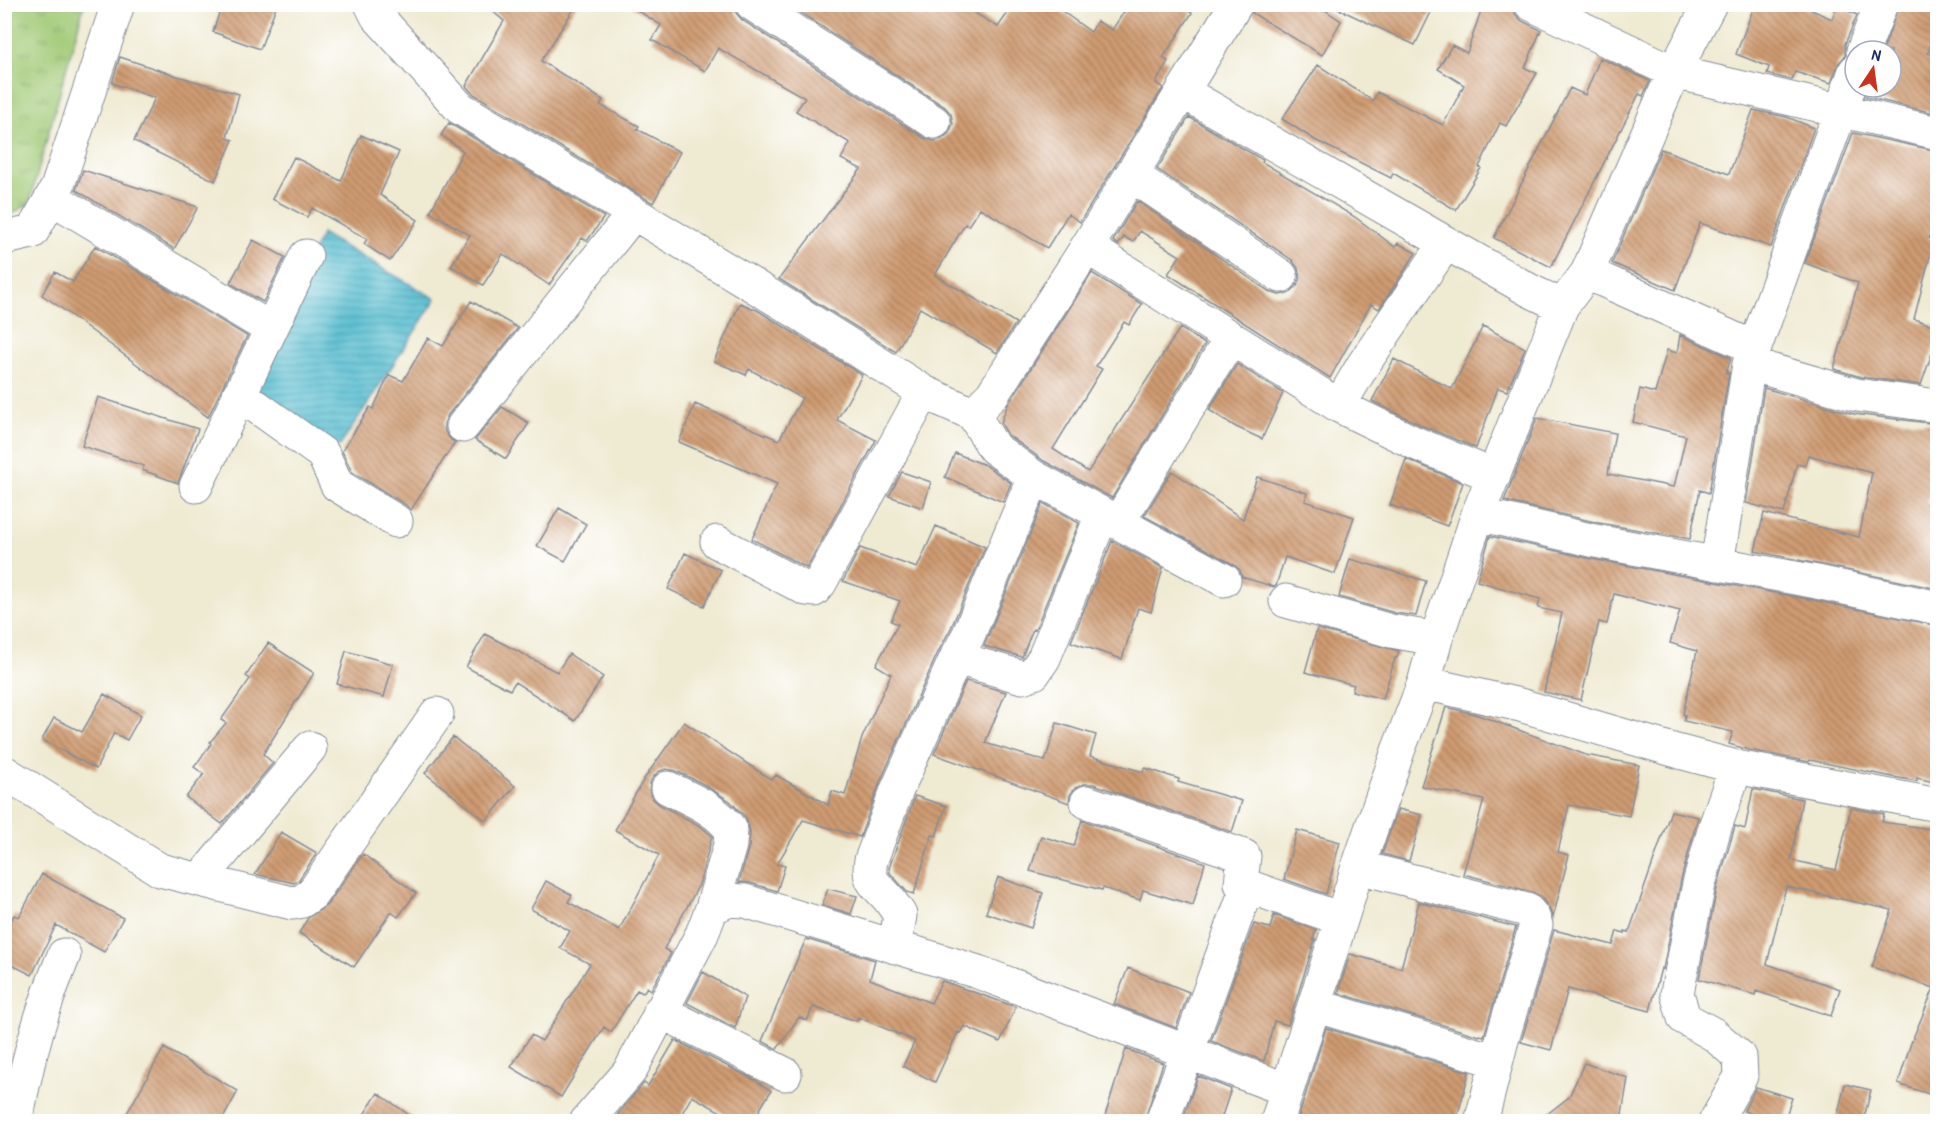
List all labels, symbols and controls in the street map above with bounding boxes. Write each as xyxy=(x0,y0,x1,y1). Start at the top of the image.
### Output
north arrow xyxy=(1843,39,1903,99)
text: N xyxy=(1870,43,1883,66)

